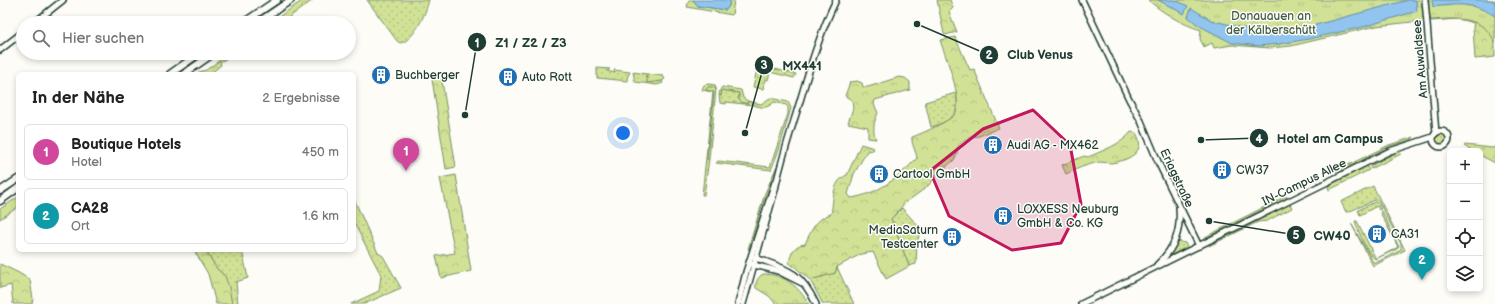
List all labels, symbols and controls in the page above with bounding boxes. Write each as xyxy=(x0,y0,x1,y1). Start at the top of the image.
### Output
park label: Donauauen an der Kälberschütt xyxy=(1226,9,1316,38)
search box xyxy=(16,16,356,60)
street label: Am Auwaldsee xyxy=(1410,19,1431,99)
icon: search xyxy=(30,27,52,49)
text: Hier suchen xyxy=(62,29,144,48)
callout: Z1 / Z2 / Z3 xyxy=(467,30,574,55)
text: Z1 / Z2 / Z3 xyxy=(495,35,567,51)
text: 1 xyxy=(474,36,480,51)
callout: Club Venus xyxy=(979,42,1081,67)
text: Club Venus xyxy=(1007,47,1073,63)
text: 2 xyxy=(985,48,993,63)
callout: MX441 xyxy=(754,53,829,78)
text: 3 xyxy=(760,58,768,73)
text: MX441 xyxy=(782,58,822,74)
building icon: Buchberger xyxy=(370,64,392,86)
building icon: Auto Rott xyxy=(497,66,519,88)
place label: Buchberger xyxy=(395,68,460,83)
place label: Auto Rott xyxy=(522,70,572,85)
text: In der Nähe xyxy=(32,88,125,108)
text: 2 Ergebnisse xyxy=(262,90,340,106)
your location xyxy=(613,123,633,143)
callout: Hotel am Campus xyxy=(1249,126,1391,151)
text: Hotel am Campus xyxy=(1277,131,1383,147)
text: 4 xyxy=(1255,132,1263,147)
building icon: Audi AG - MX462 xyxy=(982,134,1004,156)
text: Boutique Hotels xyxy=(71,135,181,154)
pin: 1 xyxy=(393,138,419,171)
place label: Audi AG - MX462 xyxy=(1007,138,1099,153)
text: 1 xyxy=(43,144,49,160)
text: 450 m xyxy=(302,144,339,160)
street label: Eriagstraße xyxy=(1156,146,1197,210)
map controls xyxy=(1447,148,1483,292)
button: + xyxy=(1447,148,1483,184)
text: Hotel xyxy=(71,154,102,170)
street label: IN-Campus Allee xyxy=(1260,156,1349,209)
building icon: CW37 xyxy=(1211,159,1233,181)
building icon: Cartool GmbH xyxy=(868,163,890,185)
place label: CW37 xyxy=(1236,163,1269,178)
place label: Cartool GmbH xyxy=(893,167,970,182)
button: − xyxy=(1447,184,1483,220)
text: CA28 xyxy=(71,199,109,218)
place label: LOXXESS Neuburg GmbH & Co. KG xyxy=(1017,202,1119,231)
building icon: LOXXESS Neuburg GmbH & Co. KG xyxy=(992,205,1014,227)
text: 2 xyxy=(42,208,50,224)
text: 1.6 km xyxy=(303,208,339,224)
text: Ort xyxy=(71,218,90,234)
button: locate xyxy=(1447,220,1483,256)
place label: MediaSaturn Testcenter xyxy=(869,223,939,252)
callout: CW40 xyxy=(1286,223,1359,248)
building icon: CA31 xyxy=(1366,223,1388,245)
building icon: MediaSaturn Testcenter xyxy=(941,226,963,248)
place label: CA31 xyxy=(1391,227,1419,242)
text: 5 xyxy=(1293,228,1300,243)
text: CW40 xyxy=(1314,228,1351,244)
pin: 2 xyxy=(1409,247,1435,280)
button: layers xyxy=(1447,256,1483,292)

